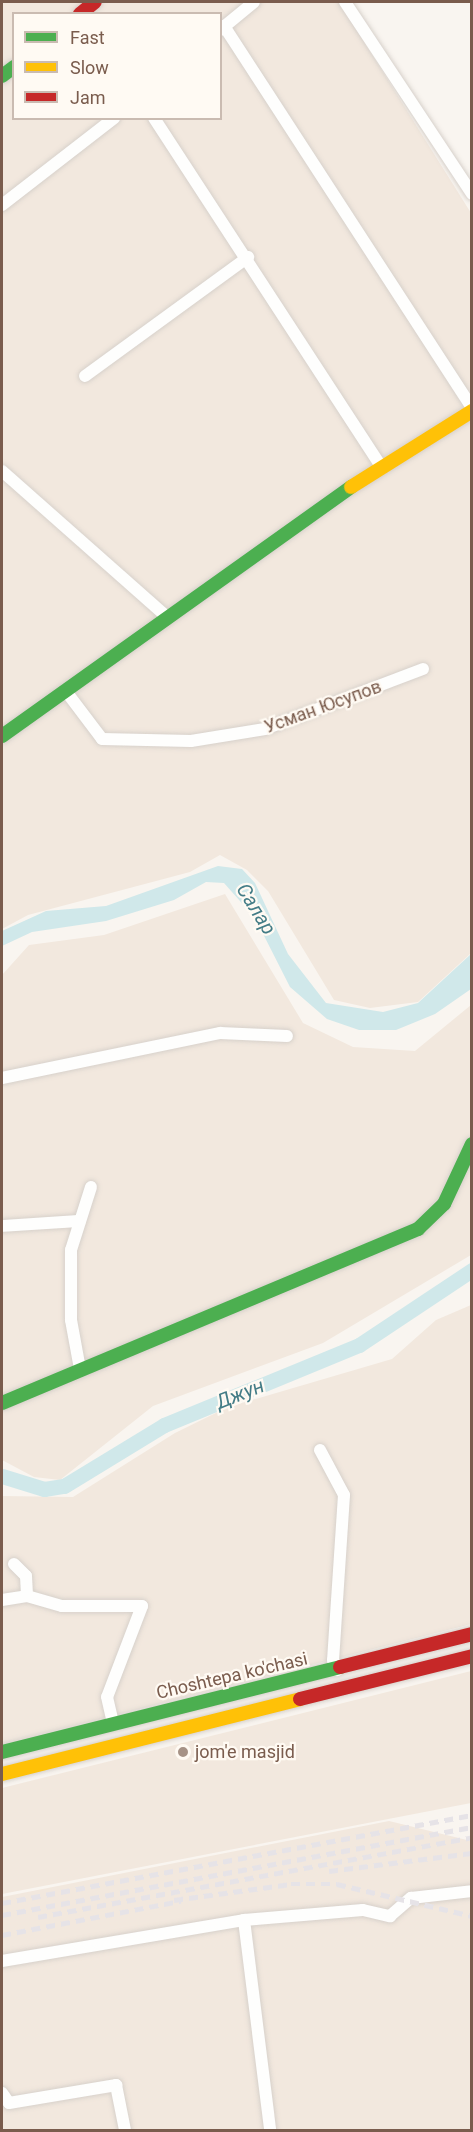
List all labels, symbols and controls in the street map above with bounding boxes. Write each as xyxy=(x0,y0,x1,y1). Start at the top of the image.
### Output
legend xyxy=(12,12,222,120)
text: Fast xyxy=(70,27,105,48)
text: Slow xyxy=(70,57,109,78)
text: Jam xyxy=(70,87,106,108)
street label: Усман Юсупов xyxy=(261,676,385,738)
water label: Салар xyxy=(231,879,281,939)
water label: Джун xyxy=(212,1374,268,1414)
street label: Choshtepa ko'chasi xyxy=(154,1648,310,1704)
place label: jom'e masjid xyxy=(195,1741,295,1763)
marker: jom'e masjid xyxy=(176,1745,190,1759)

